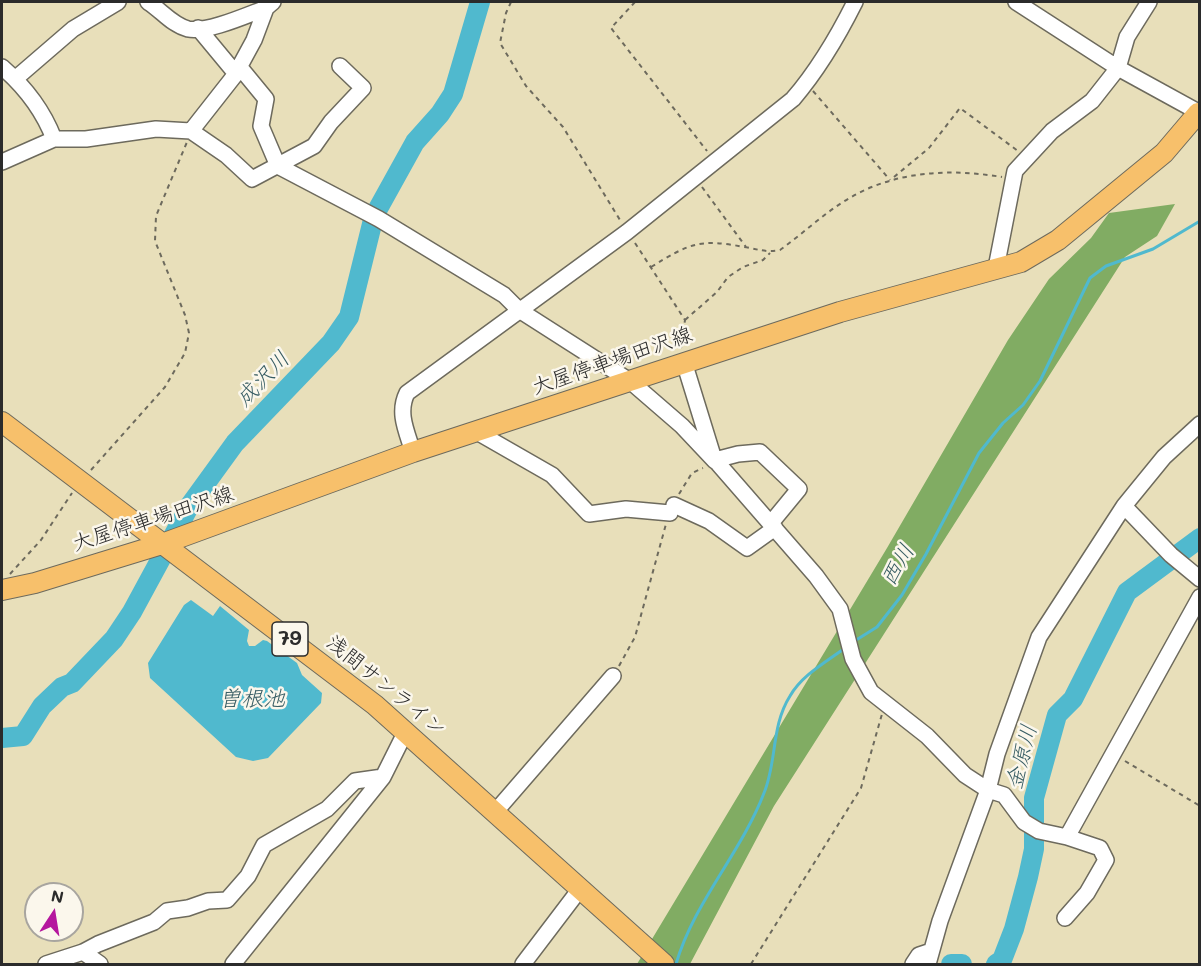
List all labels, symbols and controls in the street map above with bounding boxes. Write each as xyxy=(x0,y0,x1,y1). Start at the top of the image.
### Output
street label: 大屋停車場田沢線 xyxy=(528,322,696,400)
water label: 成沢川 xyxy=(231,346,295,412)
street label: 大屋停車場田沢線 xyxy=(69,481,237,557)
water label: 西川 xyxy=(876,539,920,591)
road number: 79 xyxy=(272,622,308,656)
street label: 浅間サンライン xyxy=(321,630,451,742)
water label: 曽根池 xyxy=(219,686,285,712)
water label: 金原川 xyxy=(1001,722,1043,792)
north arrow xyxy=(24,882,84,942)
text: N xyxy=(49,884,66,907)

